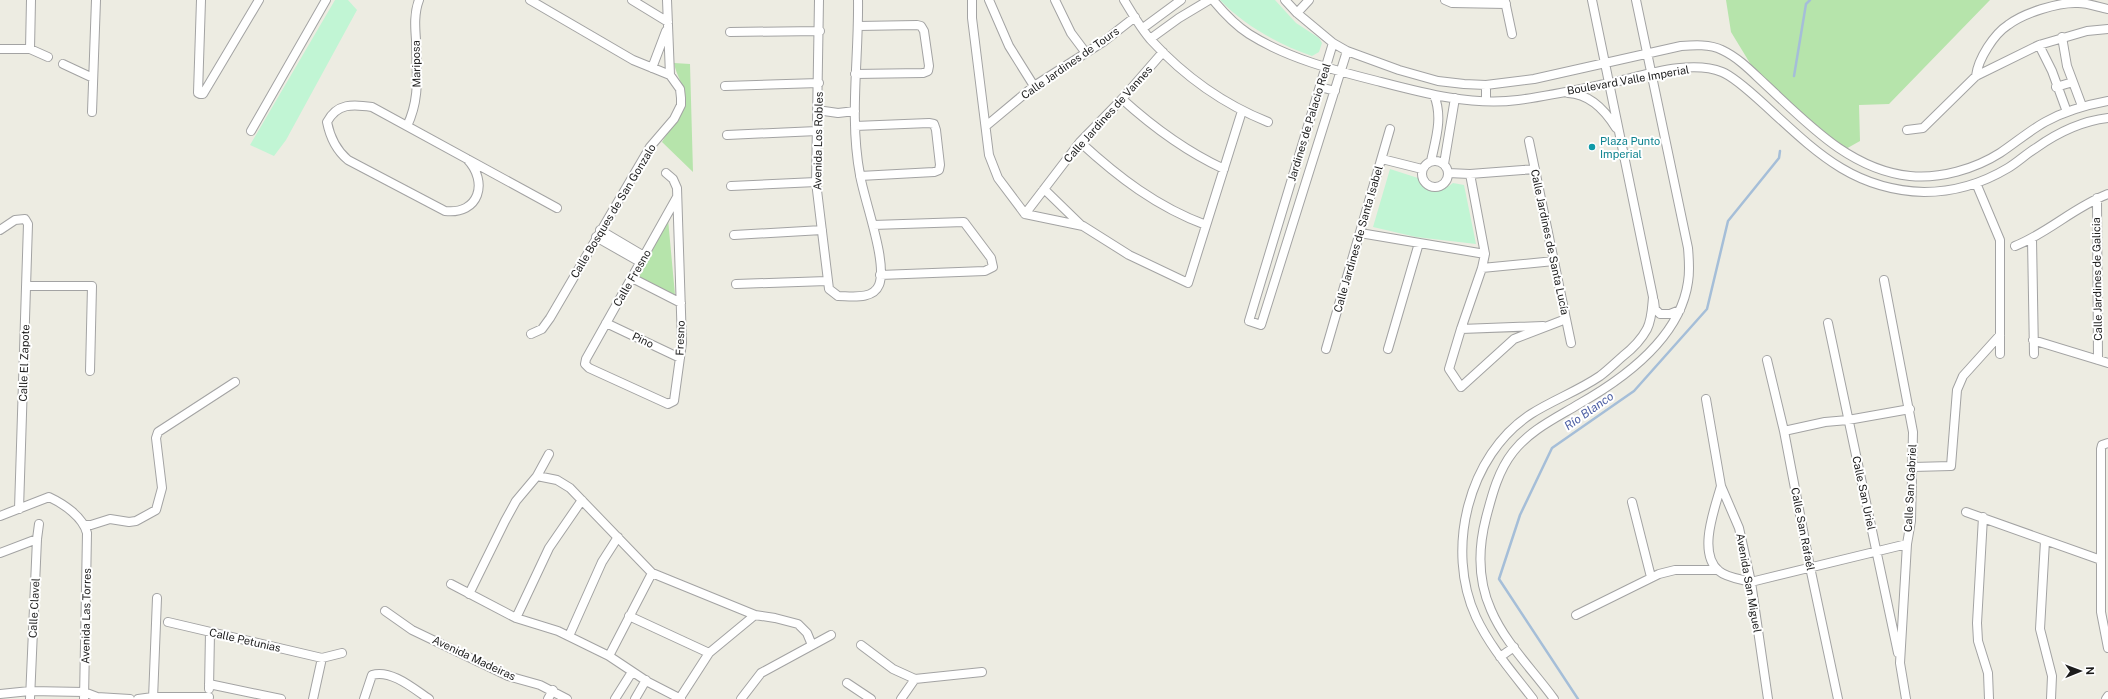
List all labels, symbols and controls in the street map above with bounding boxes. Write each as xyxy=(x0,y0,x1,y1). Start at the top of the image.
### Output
street label: Calle Jardines de Tours xyxy=(1019,24,1122,101)
street label: Mariposa xyxy=(410,40,422,88)
street label: Jardines de Palacio Real xyxy=(1285,62,1333,182)
street label: Calle Jardines de Vannes xyxy=(1061,63,1155,165)
street label: Boulevard Valle Imperial xyxy=(1566,63,1690,97)
street label: Avenida Los Robles xyxy=(811,91,825,190)
place label: Plaza Punto Imperial xyxy=(1600,135,1660,160)
street label: Calle Bosques de San Gonzalo xyxy=(568,142,658,280)
marker: Plaza Punto Imperial xyxy=(1587,142,1597,152)
street label: Calle Jardines de Santa Isabel xyxy=(1331,164,1385,314)
street label: Calle Jardines de Santa Lucía xyxy=(1529,168,1571,316)
street label: Calle Jardines de Galicia xyxy=(2090,217,2104,341)
street label: Calle Fresno xyxy=(611,247,653,309)
street label: Fresno xyxy=(673,320,687,356)
street label: Calle El Zapote xyxy=(17,324,31,402)
street label: Pino xyxy=(630,330,656,350)
water label: Río Blanco xyxy=(1562,389,1617,433)
street label: Calle San Gabriel xyxy=(1902,444,1918,532)
street label: Calle San Uriel xyxy=(1850,455,1878,531)
street label: Calle San Rafaél xyxy=(1789,486,1817,572)
street label: Avenida San Miguel xyxy=(1734,532,1764,634)
street label: Avenida Las Torres xyxy=(79,568,93,664)
street label: Calle Clavel xyxy=(26,578,42,638)
street label: Calle Petunias xyxy=(208,626,282,654)
street label: Avenida Madeiras xyxy=(431,633,518,683)
north arrow xyxy=(2060,651,2100,691)
text: N xyxy=(2084,666,2096,675)

